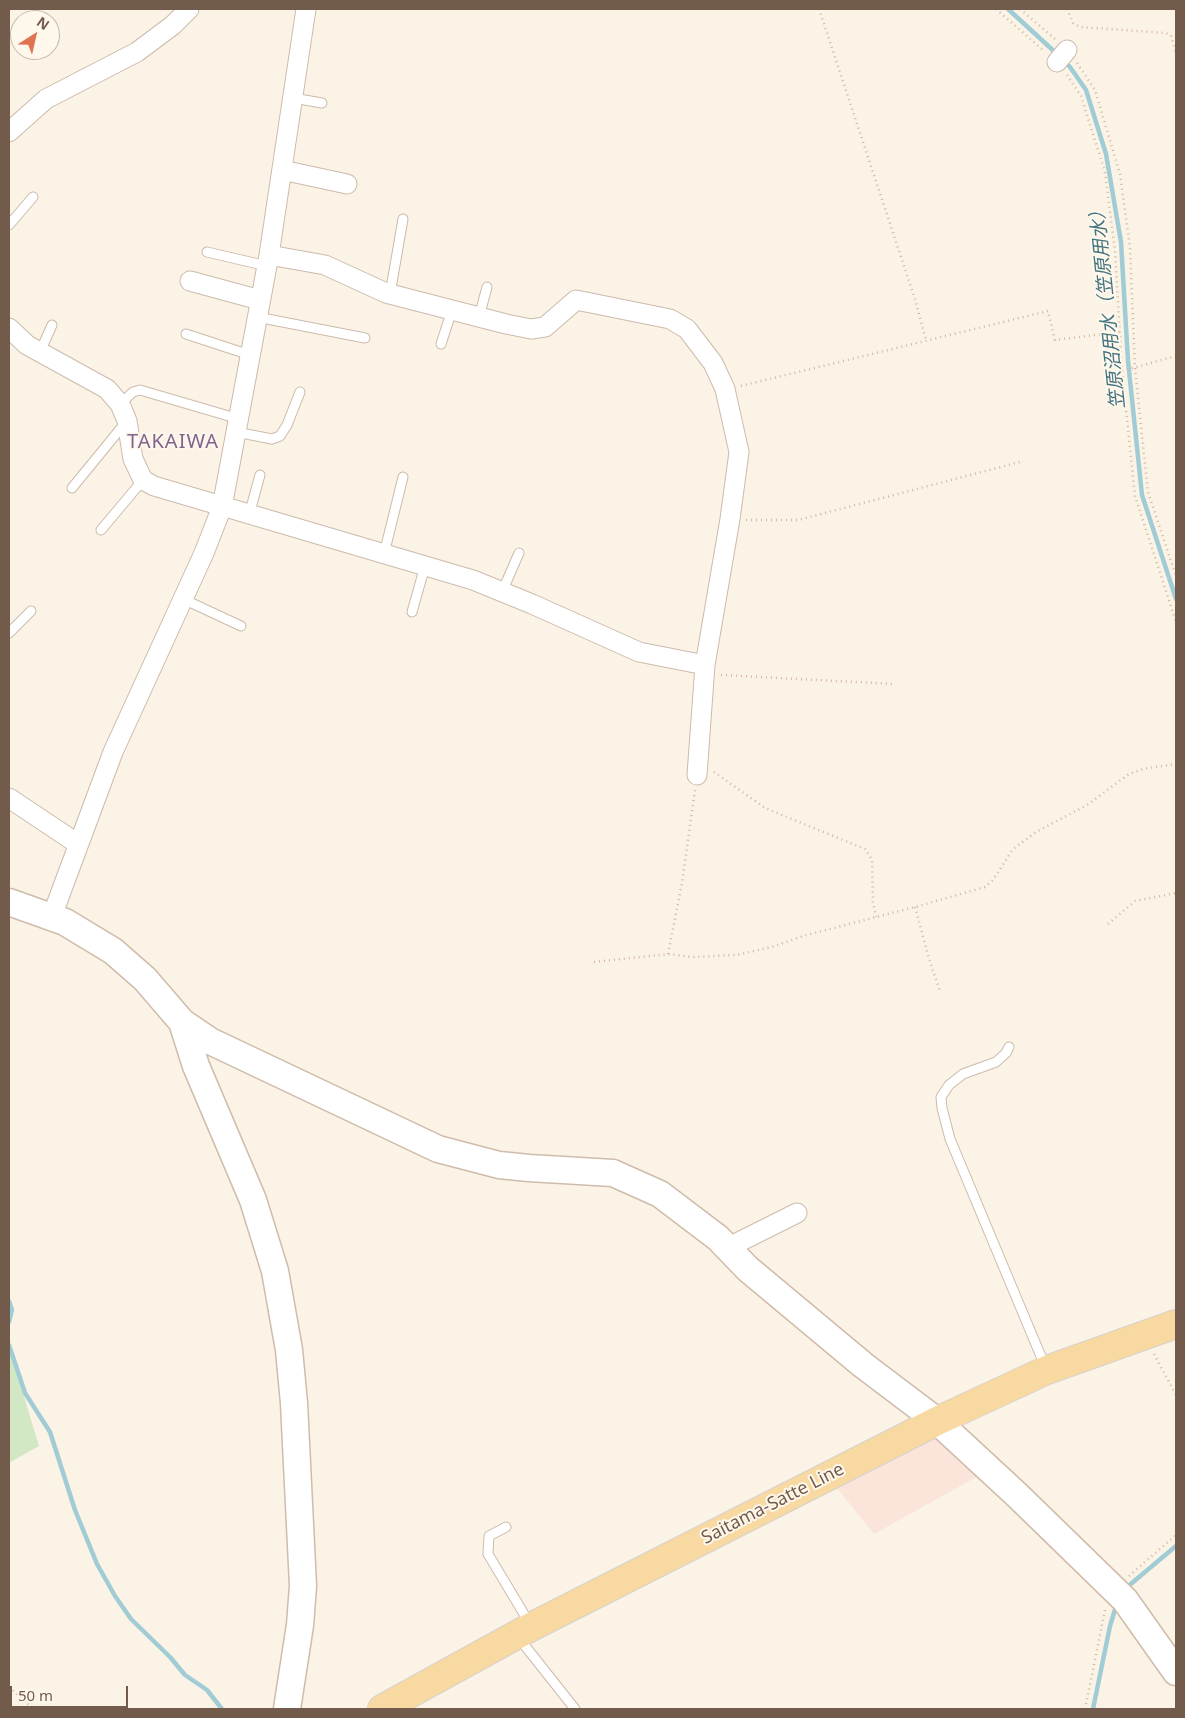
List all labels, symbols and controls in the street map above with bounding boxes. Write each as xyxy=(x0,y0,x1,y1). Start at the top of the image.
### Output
north arrow xyxy=(10,10,60,60)
text: N xyxy=(33,12,53,34)
water label: 笠原沼用水（笠原用水） xyxy=(1086,200,1130,410)
district label: TAKAIWA xyxy=(126,430,220,454)
street label: Saitama-Satte Line xyxy=(698,1459,848,1549)
scale bar xyxy=(12,1676,130,1708)
text: 50 m xyxy=(18,1685,53,1705)

